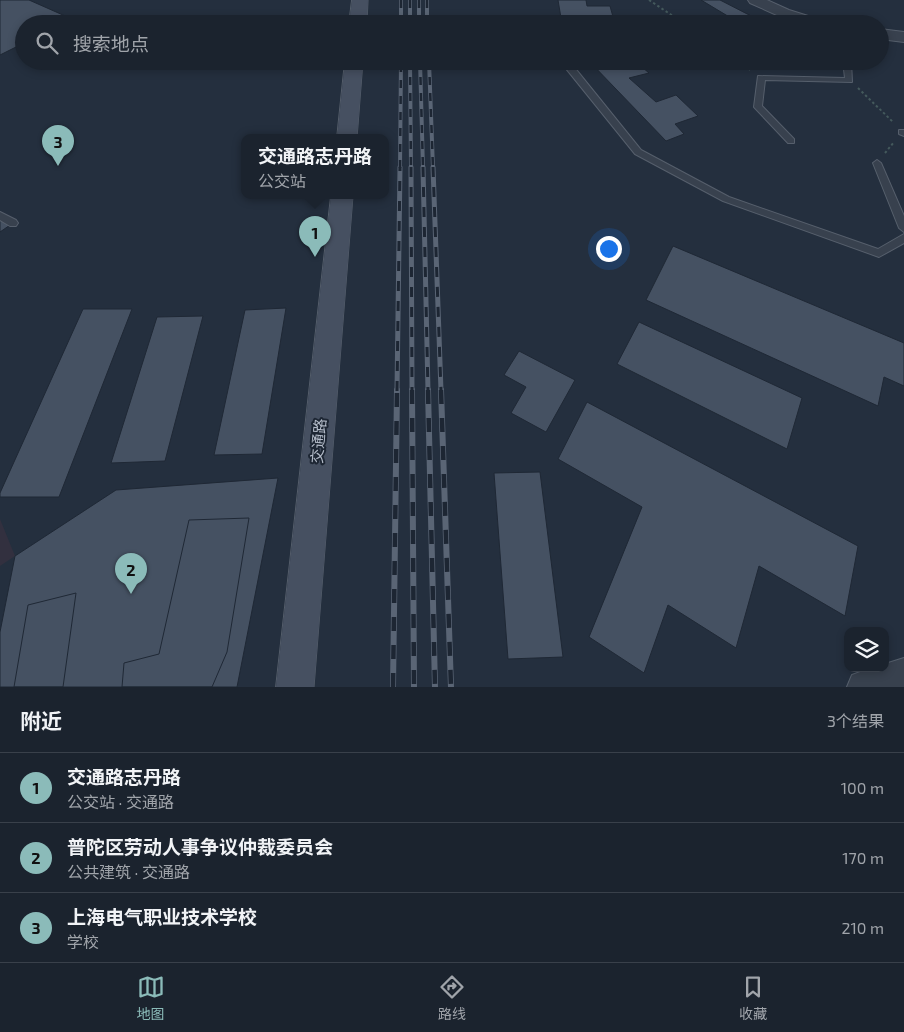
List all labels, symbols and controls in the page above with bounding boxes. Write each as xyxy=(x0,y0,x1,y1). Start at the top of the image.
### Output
search box xyxy=(15,15,889,70)
icon: search xyxy=(33,29,61,57)
text: 搜索地点 xyxy=(73,32,149,55)
pin: 3 xyxy=(42,125,74,166)
popup xyxy=(241,134,389,199)
text: 交通路志丹路 xyxy=(258,144,372,167)
text: 公交站 xyxy=(258,171,306,190)
pin: 1 xyxy=(299,216,331,257)
your location xyxy=(596,236,622,262)
street label: 交通路 xyxy=(307,418,329,464)
pin: 2 xyxy=(115,553,147,594)
map controls xyxy=(844,627,889,672)
button: layers xyxy=(844,627,889,672)
text: 附近 xyxy=(20,708,62,733)
text: 3个结果 xyxy=(827,711,884,730)
text: 交通路志丹路 xyxy=(67,765,181,788)
text: 1 xyxy=(33,778,39,797)
text: 100 m xyxy=(841,778,884,797)
text: 公交站 · 交通路 xyxy=(67,792,174,811)
text: 普陀区劳动人事争议仲裁委员会 xyxy=(67,835,333,858)
text: 2 xyxy=(31,848,41,867)
text: 170 m xyxy=(842,848,884,867)
text: 公共建筑 · 交通路 xyxy=(67,862,190,881)
text: 上海电气职业技术学校 xyxy=(67,905,257,928)
text: 3 xyxy=(31,918,41,937)
text: 210 m xyxy=(841,918,884,937)
text: 学校 xyxy=(67,932,99,951)
tab: 地图 xyxy=(137,973,165,1023)
tab: 路线 xyxy=(438,973,466,1023)
tab: 收藏 xyxy=(739,973,767,1023)

